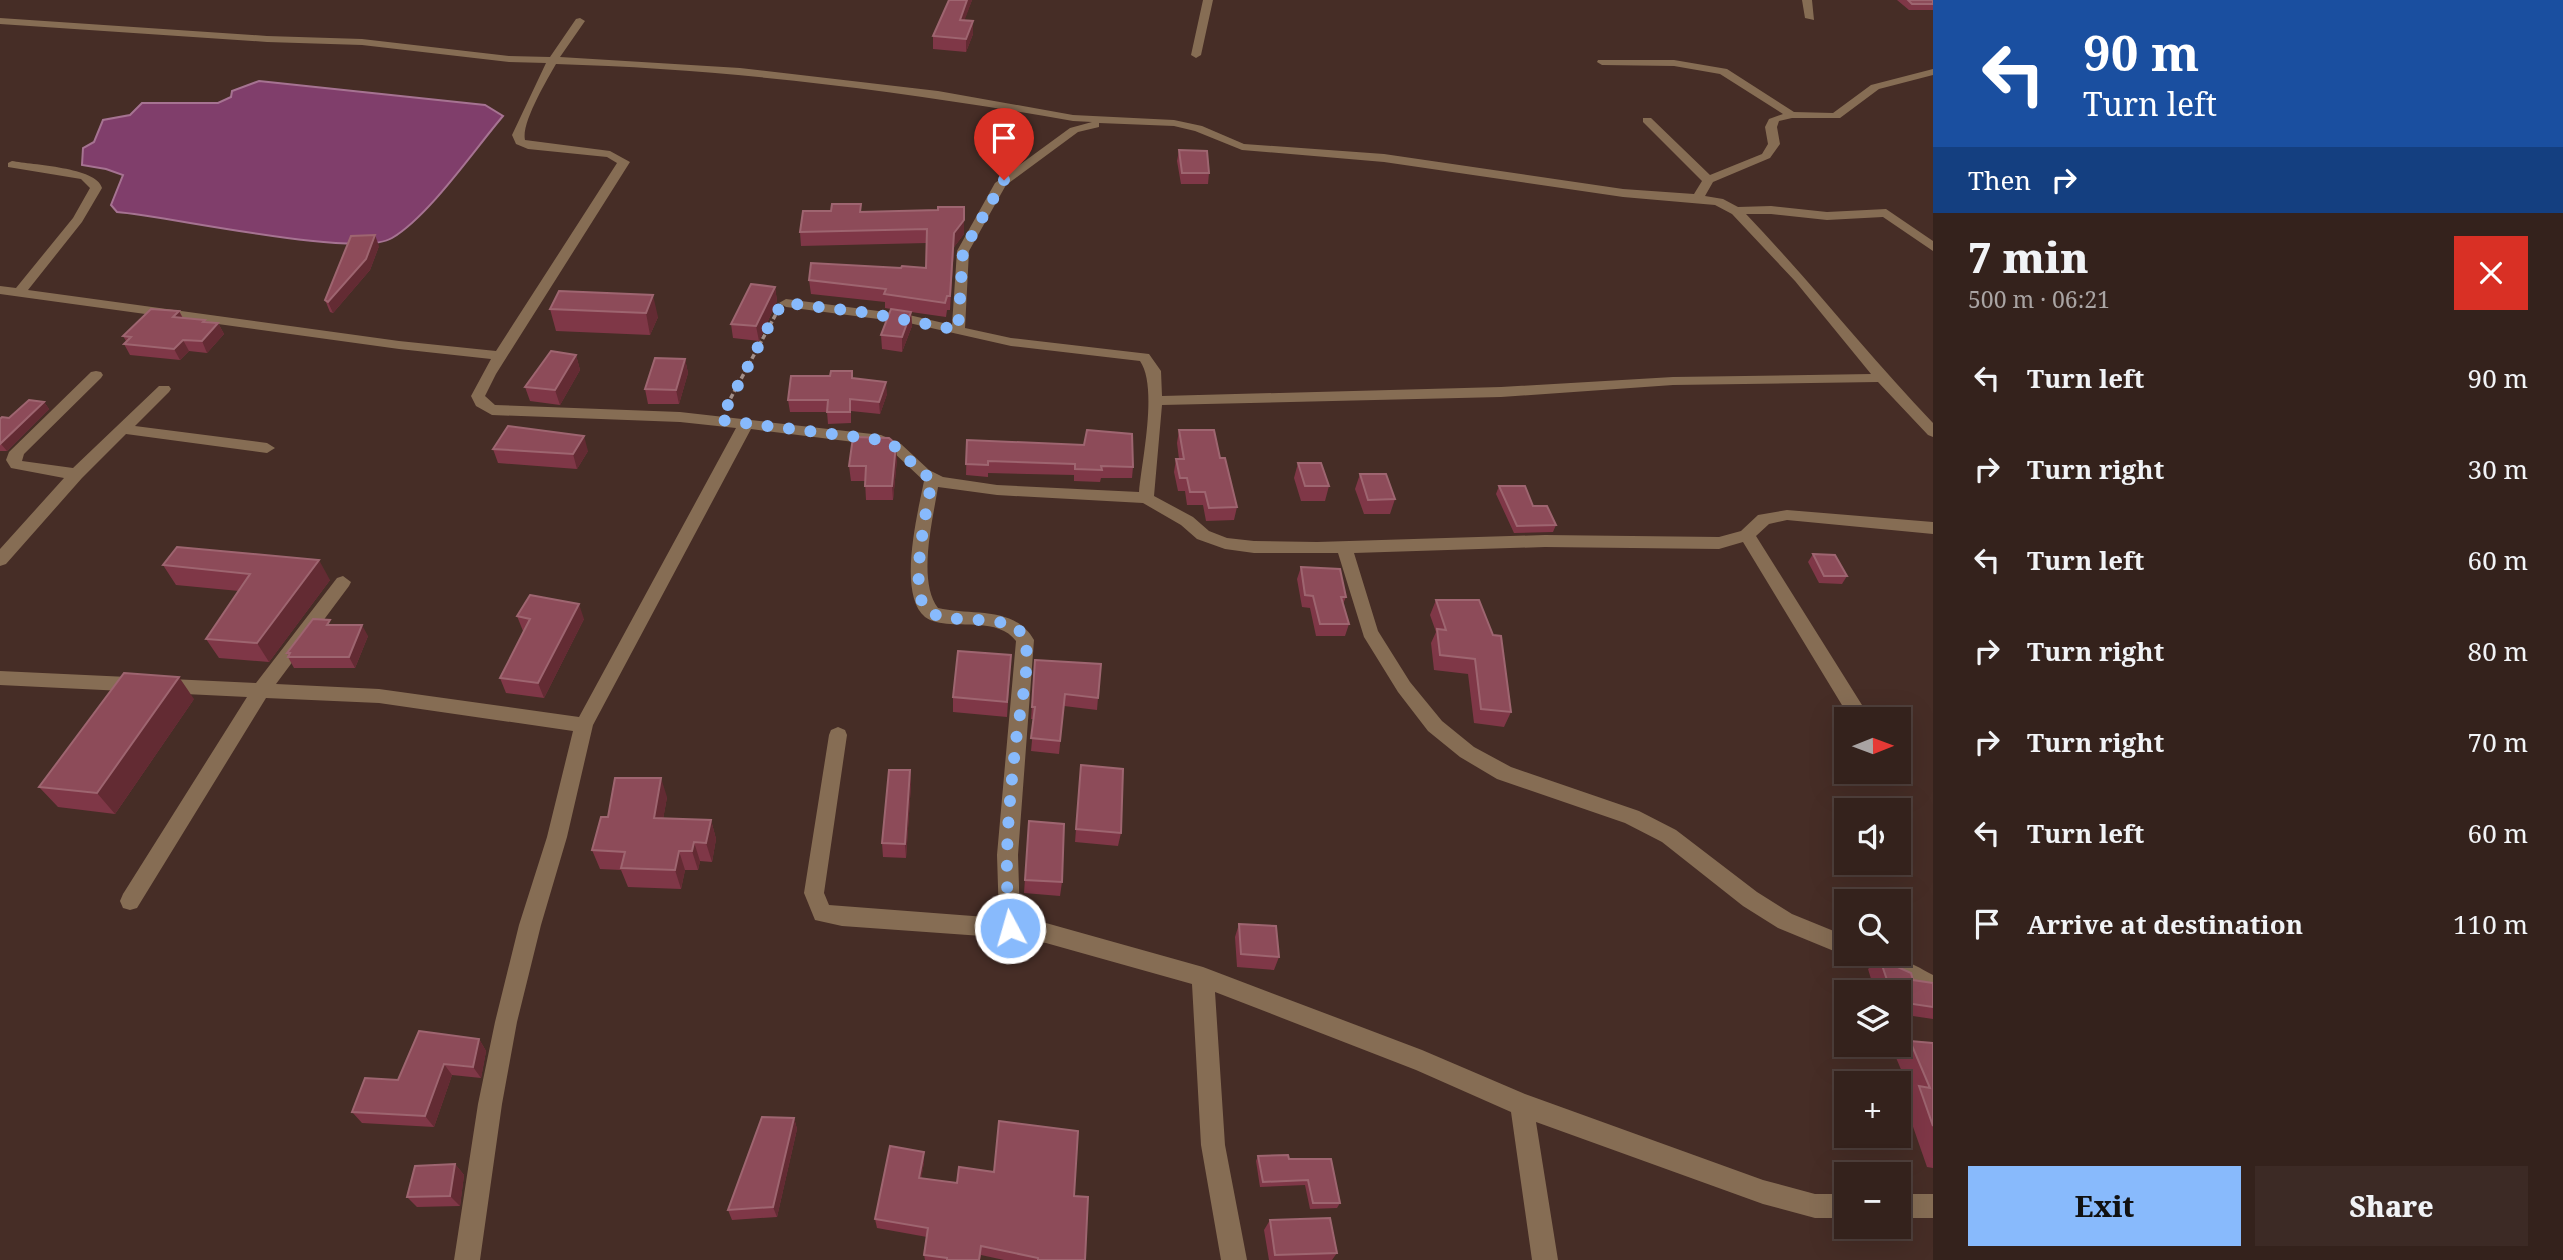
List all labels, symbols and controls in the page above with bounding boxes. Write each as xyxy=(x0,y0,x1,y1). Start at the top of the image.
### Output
text: 90 m xyxy=(2083,19,2199,85)
icon: left xyxy=(1968,28,2059,119)
text: Turn left xyxy=(2083,82,2217,125)
pin xyxy=(974,108,1034,180)
icon: arrive xyxy=(985,119,1023,157)
icon: right xyxy=(2045,161,2083,199)
text: Then xyxy=(1968,162,2031,198)
text: 7 min xyxy=(1968,228,2089,285)
button: close xyxy=(2454,236,2528,310)
text: 500 m · 06:21 xyxy=(1968,283,2110,315)
icon: left xyxy=(1968,359,2006,397)
text: Turn left xyxy=(2027,360,2144,396)
text: 90 m xyxy=(2468,360,2528,396)
icon: right xyxy=(1968,450,2006,488)
text: Turn right xyxy=(2027,451,2164,487)
text: 30 m xyxy=(2468,451,2528,487)
icon: left xyxy=(1968,541,2006,579)
text: Turn left xyxy=(2027,542,2144,578)
text: 60 m xyxy=(2468,542,2528,578)
icon: right xyxy=(1968,632,2006,670)
text: Turn right xyxy=(2027,633,2164,669)
text: 80 m xyxy=(2468,633,2528,669)
north arrow xyxy=(1834,707,1911,784)
map controls xyxy=(1834,707,1911,1239)
icon: right xyxy=(1968,723,2006,761)
text: Turn right xyxy=(2027,724,2164,760)
text: 70 m xyxy=(2468,724,2528,760)
button: sound xyxy=(1834,798,1911,875)
icon: left xyxy=(1968,814,2006,852)
text: Turn left xyxy=(2027,815,2144,851)
text: 60 m xyxy=(2468,815,2528,851)
button: search xyxy=(1834,889,1911,966)
position arrow xyxy=(973,891,1047,965)
icon: arrive xyxy=(1968,905,2006,943)
text: Arrive at destination xyxy=(2027,906,2303,942)
text: 110 m xyxy=(2453,906,2528,942)
button: layers xyxy=(1834,980,1911,1057)
button: + xyxy=(1834,1071,1911,1148)
button: − xyxy=(1834,1162,1911,1239)
button: Exit xyxy=(1968,1166,2241,1246)
button: Share xyxy=(2255,1166,2528,1246)

